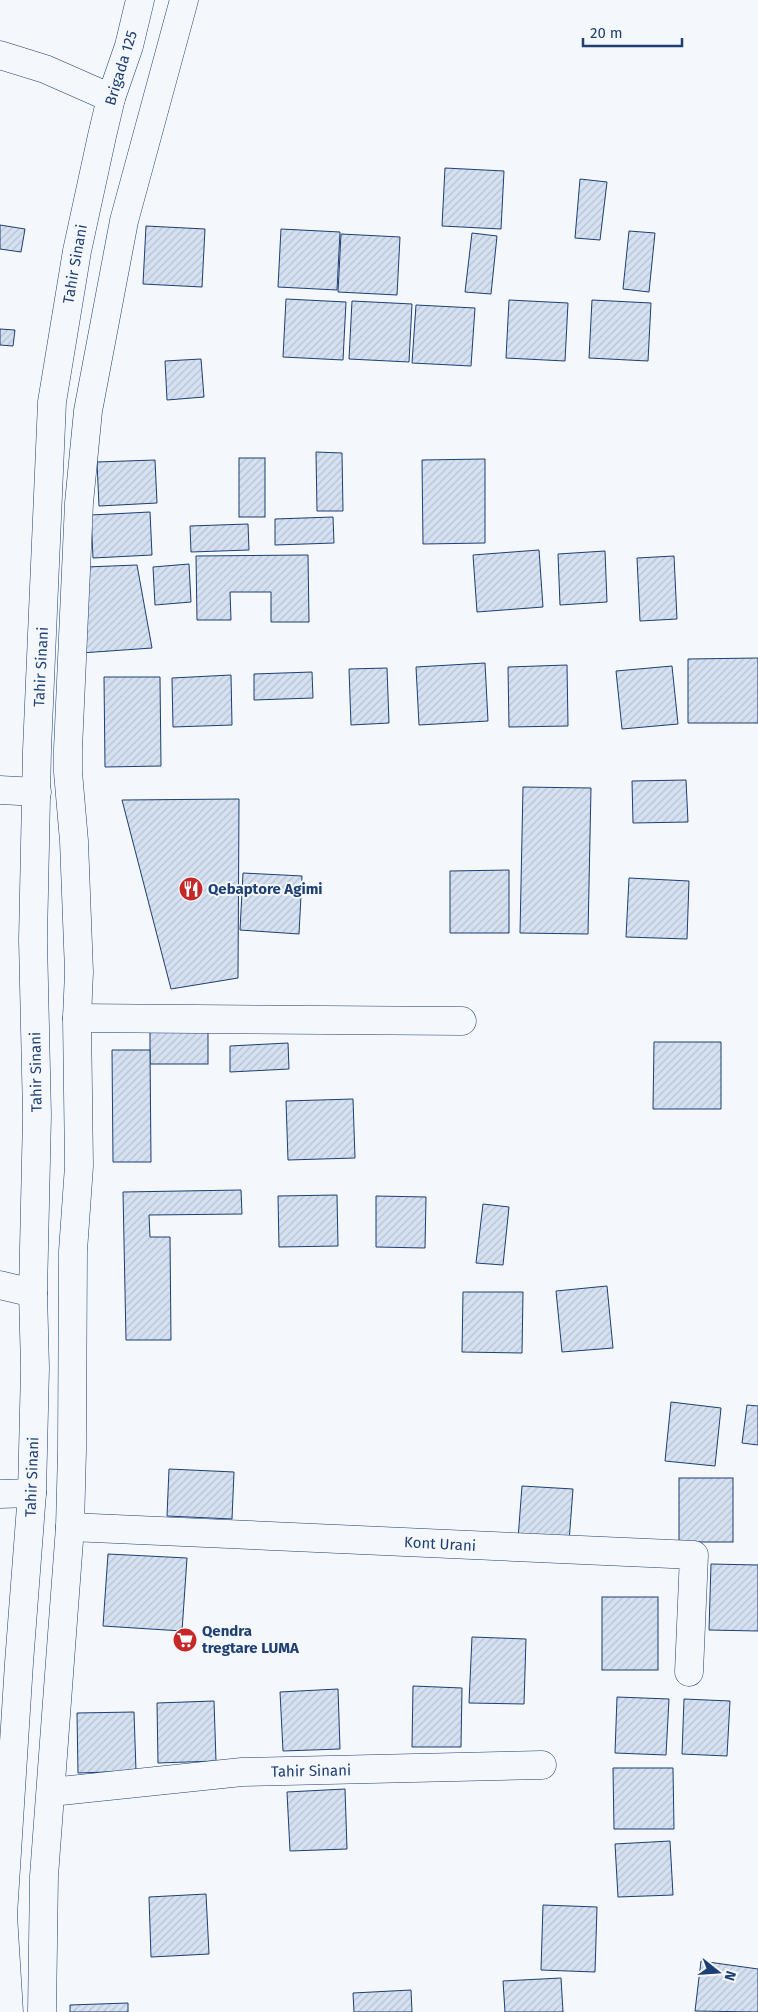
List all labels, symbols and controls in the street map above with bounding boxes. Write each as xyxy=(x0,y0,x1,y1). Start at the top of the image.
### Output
scale bar xyxy=(583,15,682,47)
text: 20 m xyxy=(590,24,623,42)
street label: Brigada 125 xyxy=(101,28,141,108)
street label: Tahir Sinani xyxy=(59,223,91,305)
street label: Tahir Sinani xyxy=(30,626,52,708)
restaurant icon: Qebaptore Agimi xyxy=(178,876,204,902)
place label: Qebaptore Agimi xyxy=(208,880,323,898)
street label: Tahir Sinani xyxy=(26,1032,46,1112)
street label: Tahir Sinani xyxy=(22,1437,42,1517)
street label: Kont Urani xyxy=(404,1533,476,1555)
place label: Qendra tregtare LUMA xyxy=(202,1622,300,1657)
supermarket icon: Qendra tregtare LUMA xyxy=(172,1627,198,1653)
street label: Tahir Sinani xyxy=(271,1761,351,1781)
north arrow xyxy=(693,1947,743,1997)
text: N xyxy=(720,1969,739,1983)

